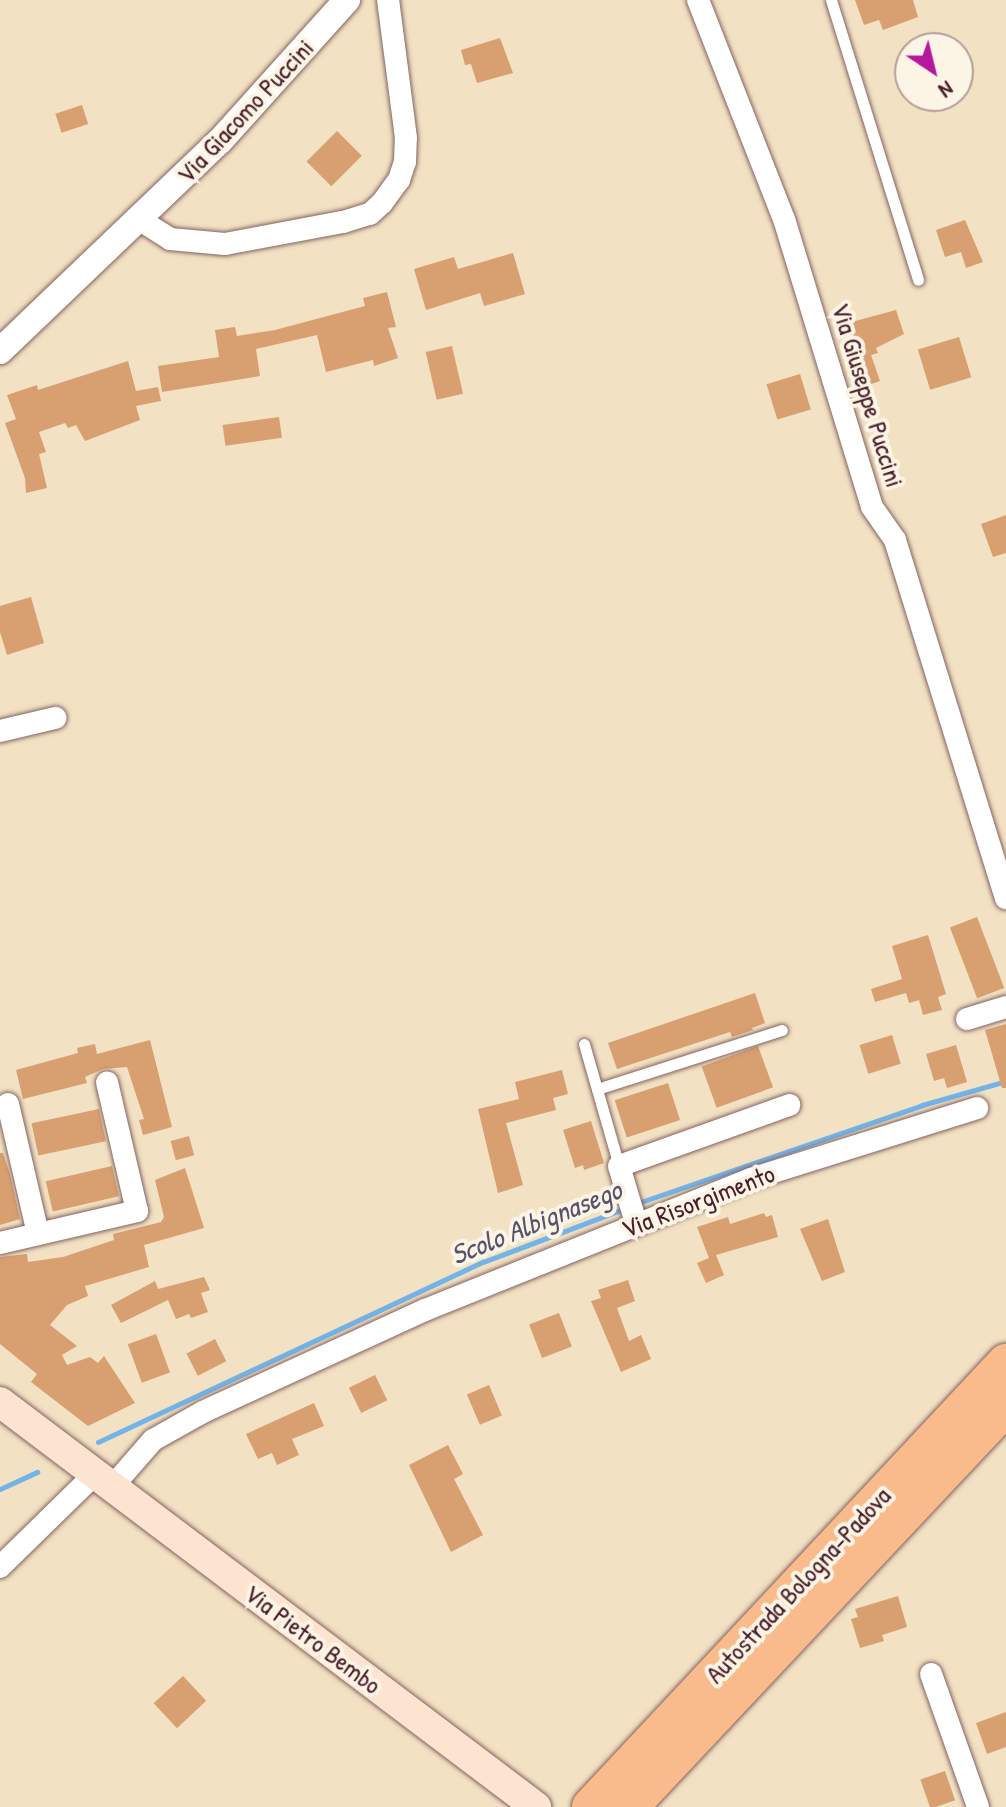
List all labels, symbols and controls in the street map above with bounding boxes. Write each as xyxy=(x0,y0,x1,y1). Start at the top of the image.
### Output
street label: Via Giacomo Puccini xyxy=(170,32,320,190)
north arrow xyxy=(894,32,974,112)
text: N xyxy=(933,74,960,106)
street label: Via Giuseppe Puccini xyxy=(825,299,911,491)
street label: Via Risorgimento xyxy=(617,1158,779,1244)
water label: Scolo Albignasego xyxy=(446,1173,626,1271)
street label: Autostrada Bologna-Padova xyxy=(699,1480,897,1690)
street label: Via Pietro Bembo xyxy=(238,1577,388,1701)

